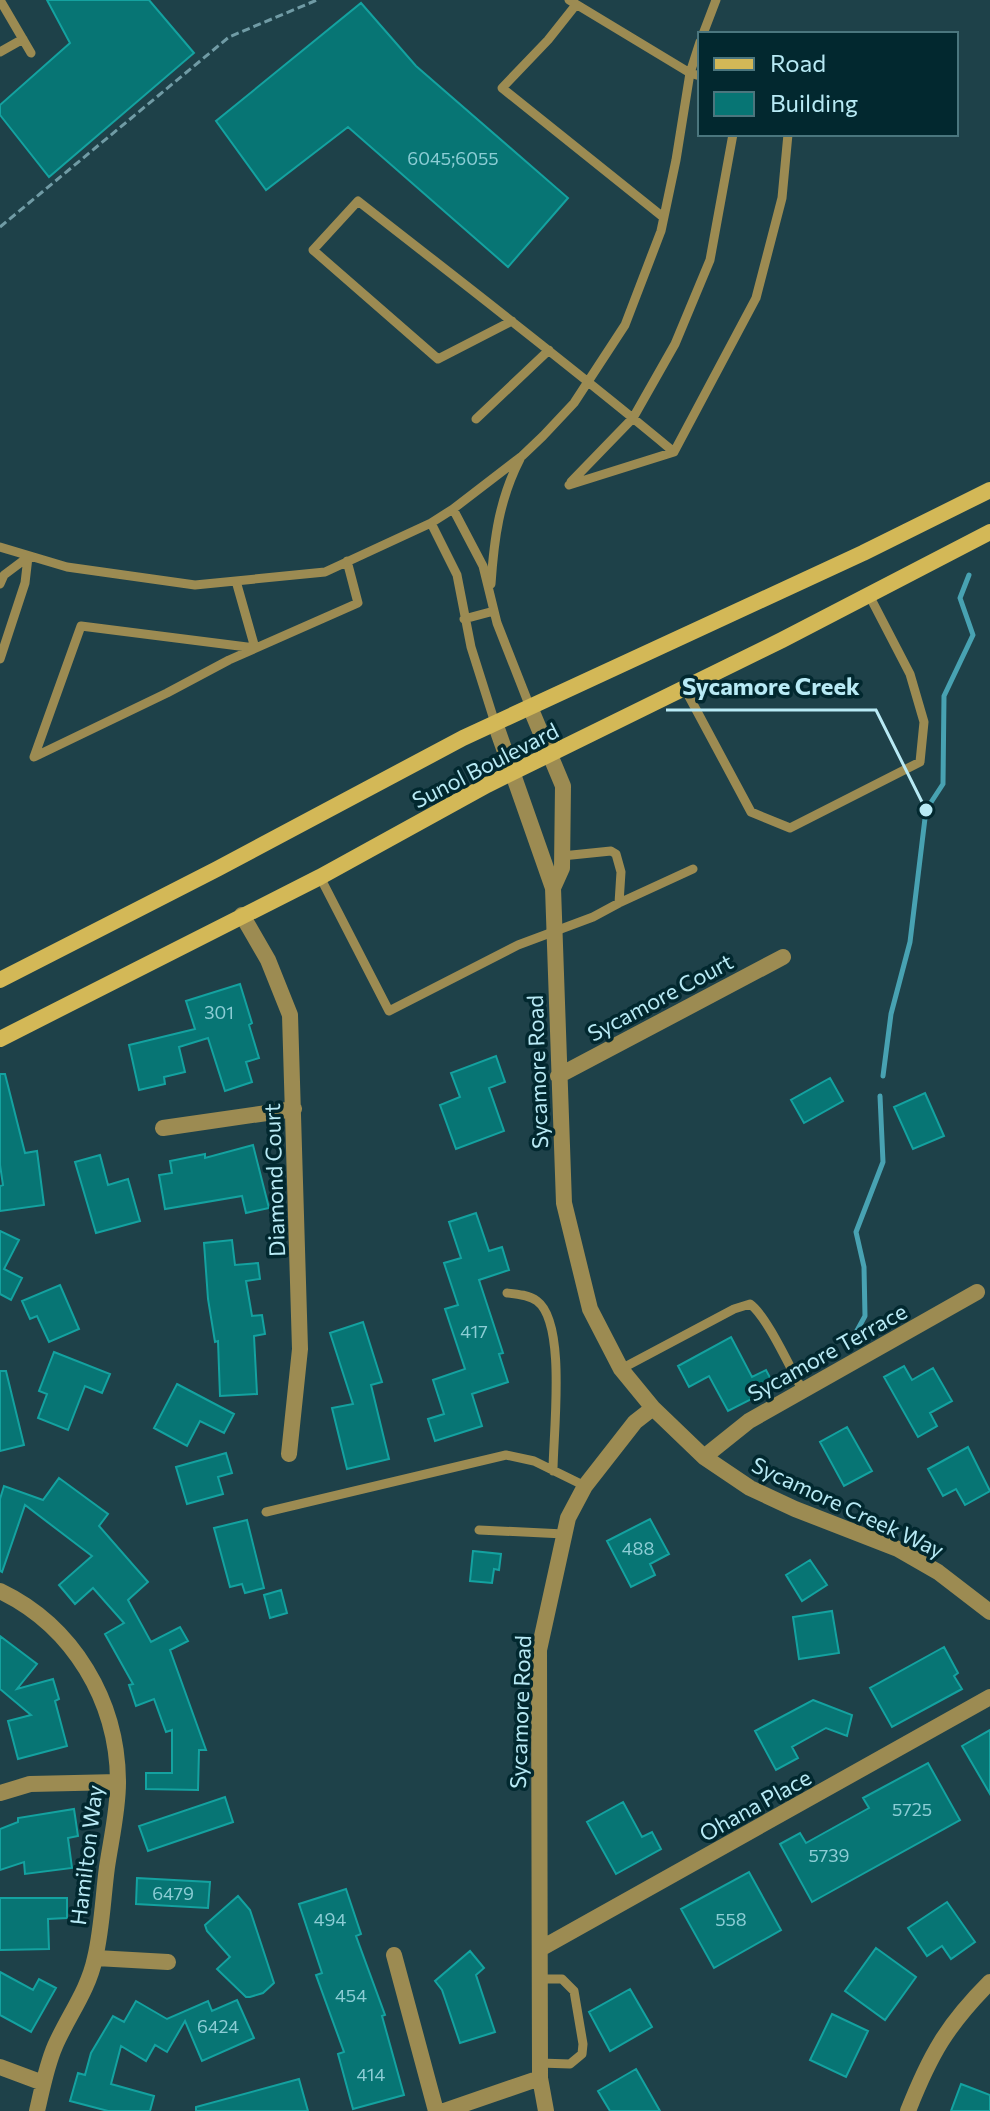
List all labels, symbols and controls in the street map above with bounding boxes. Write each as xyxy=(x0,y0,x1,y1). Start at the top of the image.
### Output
legend xyxy=(698,32,958,136)
text: Road xyxy=(770,48,826,77)
text: Building xyxy=(770,88,858,117)
house number: 6045;6055 xyxy=(407,147,499,169)
callout: Sycamore Creek xyxy=(666,662,876,710)
text: Sycamore Creek xyxy=(682,671,860,700)
street label: Sunol Boulevard xyxy=(407,716,563,814)
street label: Sycamore Court xyxy=(583,947,737,1047)
street label: Sycamore Road xyxy=(521,995,553,1149)
house number: 301 xyxy=(204,1001,234,1023)
street label: Diamond Court xyxy=(258,1103,290,1257)
street label: Sycamore Terrace xyxy=(743,1297,911,1407)
house number: 417 xyxy=(460,1320,488,1342)
street label: Sycamore Creek Way xyxy=(748,1451,948,1563)
house number: 488 xyxy=(622,1537,654,1559)
street label: Sycamore Road xyxy=(504,1635,536,1789)
street label: Ohana Place xyxy=(694,1763,816,1847)
street label: Hamilton Way xyxy=(64,1783,108,1927)
house number: 5725 xyxy=(892,1798,932,1820)
house number: 5739 xyxy=(808,1844,850,1866)
house number: 6479 xyxy=(152,1882,194,1904)
house number: 494 xyxy=(314,1908,346,1930)
house number: 558 xyxy=(715,1908,747,1930)
house number: 454 xyxy=(335,1984,367,2006)
house number: 6424 xyxy=(197,2015,239,2037)
house number: 414 xyxy=(357,2063,386,2085)

